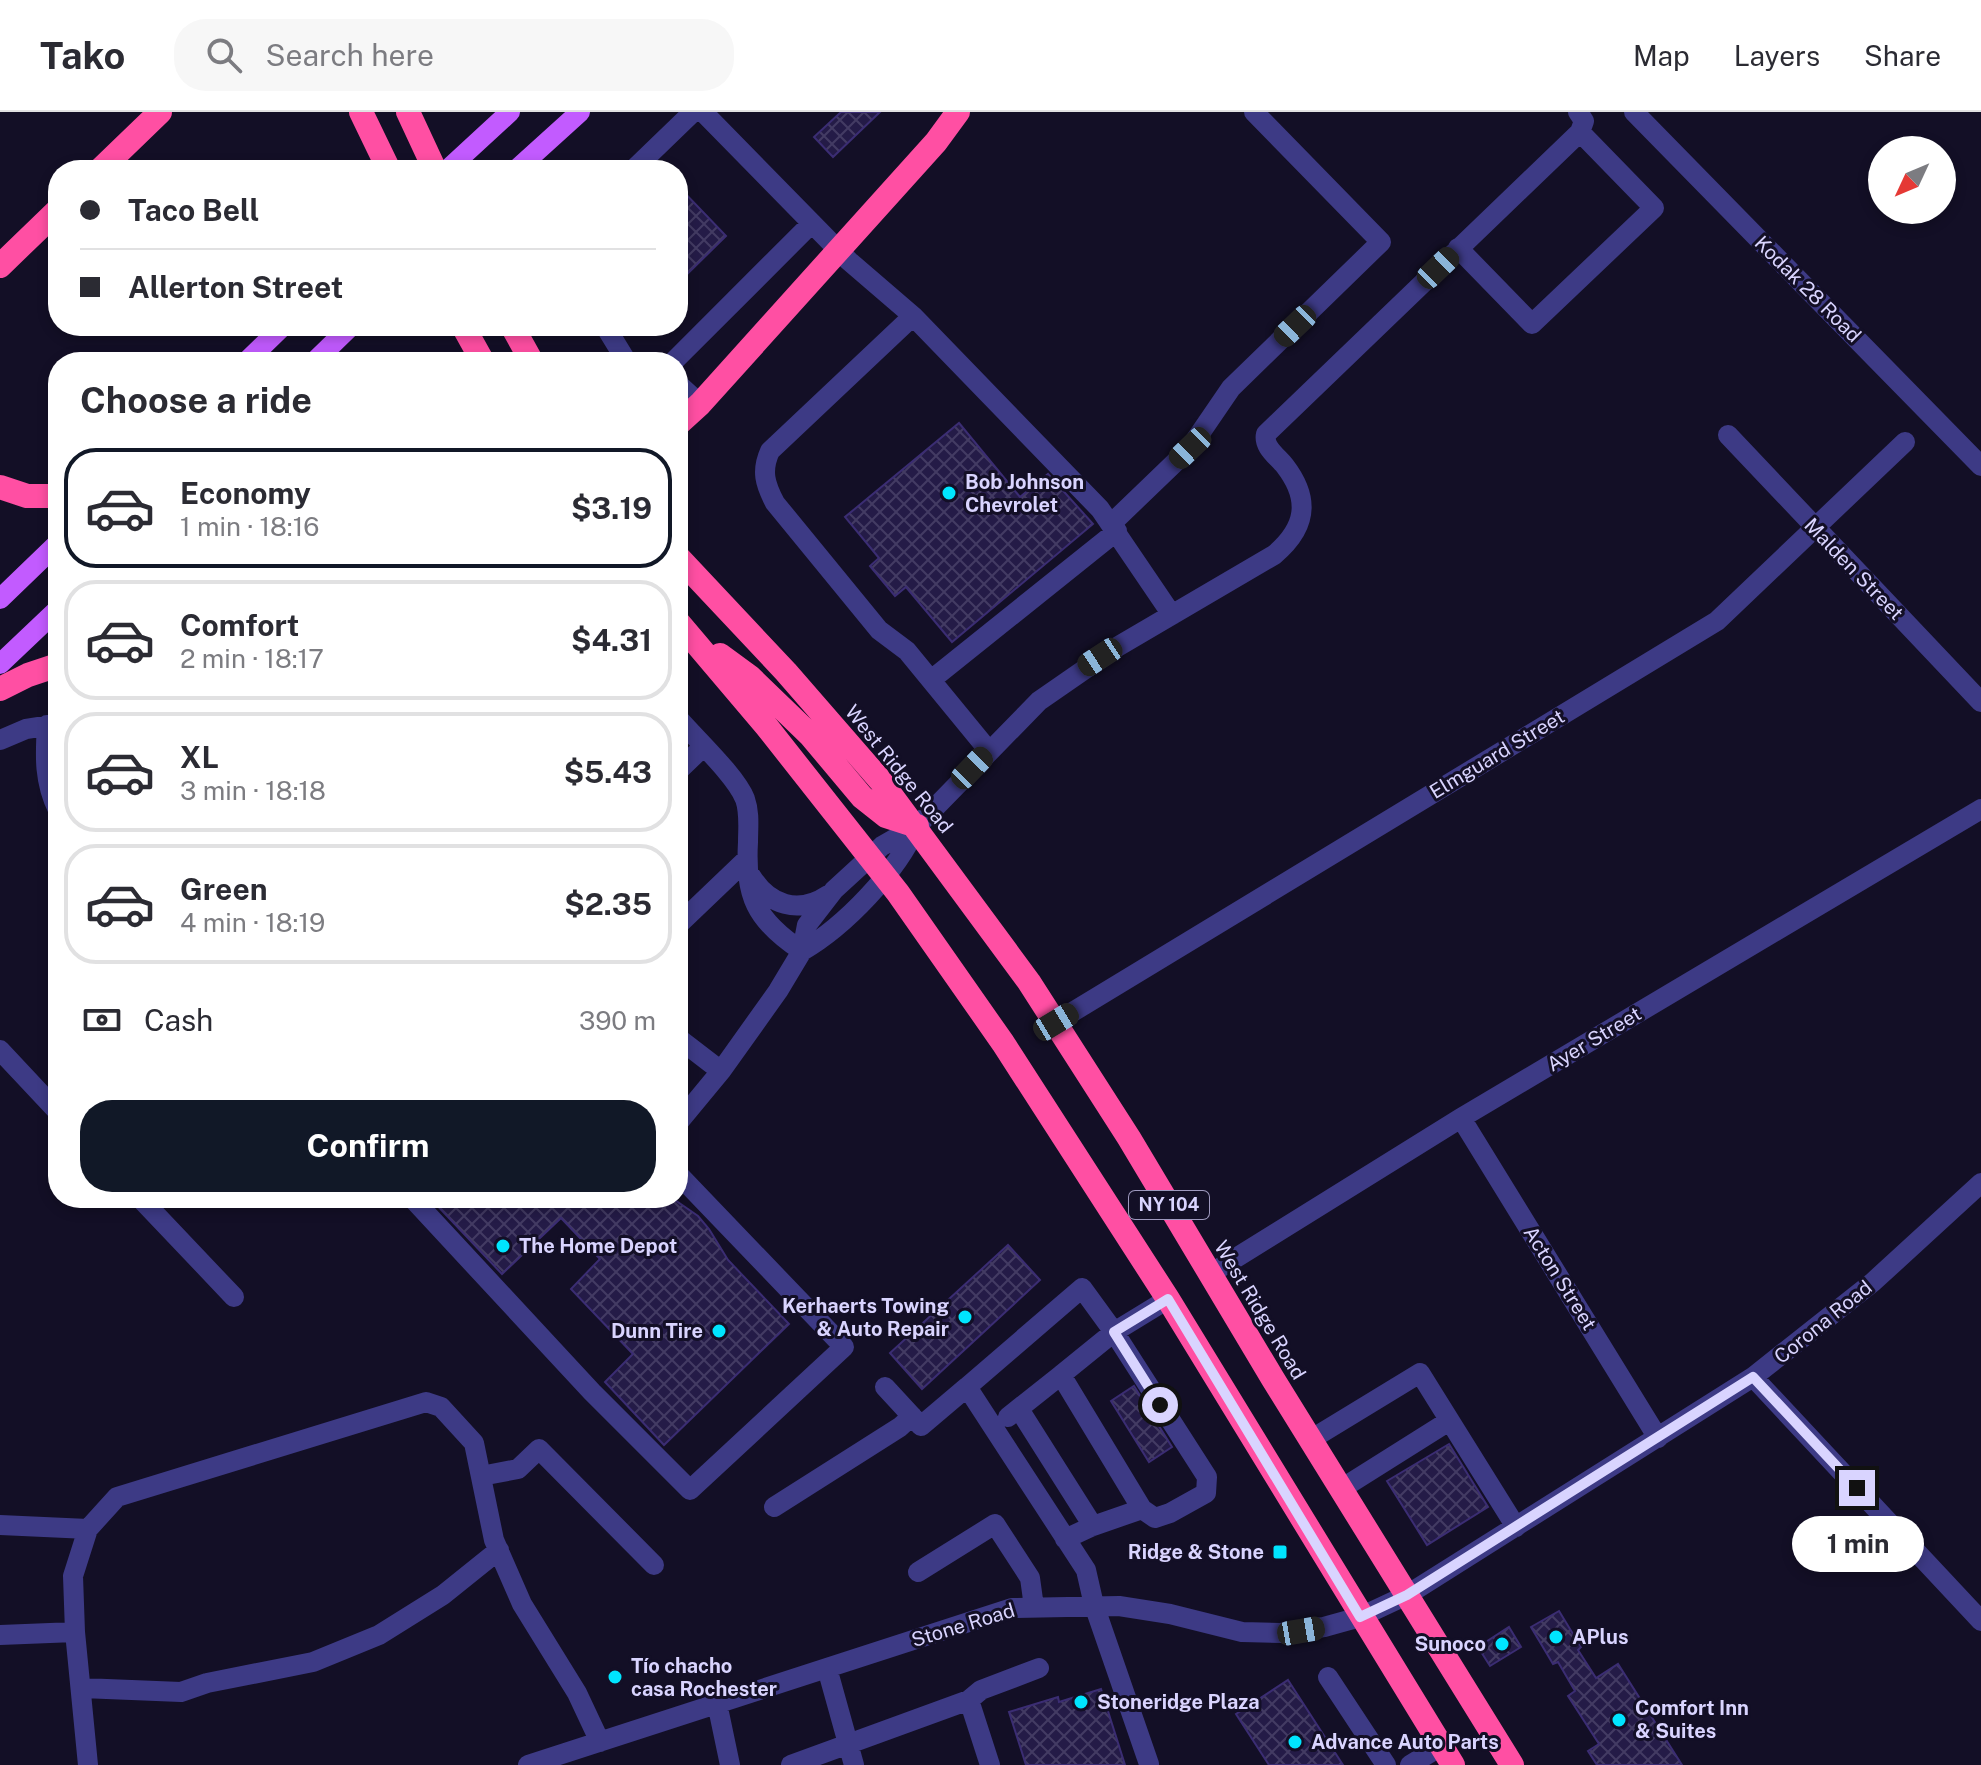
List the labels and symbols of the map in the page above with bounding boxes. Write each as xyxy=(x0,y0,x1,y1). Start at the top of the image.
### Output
north arrow xyxy=(1868,136,1956,224)
street label: Kodak 28 Road xyxy=(1750,231,1866,347)
car xyxy=(1412,243,1464,293)
car xyxy=(1269,301,1321,351)
car xyxy=(1164,423,1216,473)
place label: Bob Johnson Chevrolet xyxy=(965,470,1084,517)
marker: Bob Johnson Chevrolet xyxy=(940,484,958,502)
street label: Malden Street xyxy=(1799,513,1909,625)
car xyxy=(1073,634,1127,680)
street label: West Ridge Road xyxy=(840,700,958,838)
street label: Elmguard Street xyxy=(1425,704,1569,804)
car xyxy=(947,742,997,794)
car xyxy=(1029,999,1083,1045)
street label: Ayer Street xyxy=(1542,1001,1646,1077)
road number: NY 104 xyxy=(1129,1191,1209,1219)
street label: Acton Street xyxy=(1519,1222,1601,1334)
place label: The Home Depot xyxy=(519,1234,677,1258)
street label: West Ridge Road xyxy=(1209,1236,1311,1384)
marker: The Home Depot xyxy=(494,1237,512,1255)
street label: Corona Road xyxy=(1769,1275,1877,1369)
place label: Kerhaerts Towing & Auto Repair xyxy=(782,1294,949,1341)
marker: Kerhaerts Towing & Auto Repair xyxy=(956,1308,974,1326)
place label: Dunn Tire xyxy=(611,1319,703,1343)
marker: Dunn Tire xyxy=(710,1322,728,1340)
route start xyxy=(1142,1387,1178,1423)
route end xyxy=(1839,1470,1875,1506)
callout: 1 min xyxy=(1791,1516,1923,1572)
place label: Ridge & Stone xyxy=(1128,1540,1264,1564)
marker: Ridge & Stone xyxy=(1271,1543,1289,1561)
street label: Stone Road xyxy=(908,1598,1018,1652)
car xyxy=(1275,1615,1327,1647)
place label: APlus xyxy=(1572,1625,1628,1649)
marker: APlus xyxy=(1547,1628,1565,1646)
place label: Sunoco xyxy=(1414,1632,1486,1656)
marker: Sunoco xyxy=(1493,1635,1511,1653)
place label: Tío chacho casa Rochester xyxy=(631,1654,777,1701)
marker: Tío chacho casa Rochester xyxy=(606,1668,624,1686)
place label: Stoneridge Plaza xyxy=(1097,1690,1260,1714)
marker: Stoneridge Plaza xyxy=(1072,1693,1090,1711)
place label: Comfort Inn & Suites xyxy=(1635,1696,1749,1743)
marker: Comfort Inn & Suites xyxy=(1610,1711,1628,1729)
place label: Advance Auto Parts xyxy=(1311,1730,1499,1754)
marker: Advance Auto Parts xyxy=(1286,1733,1304,1751)

